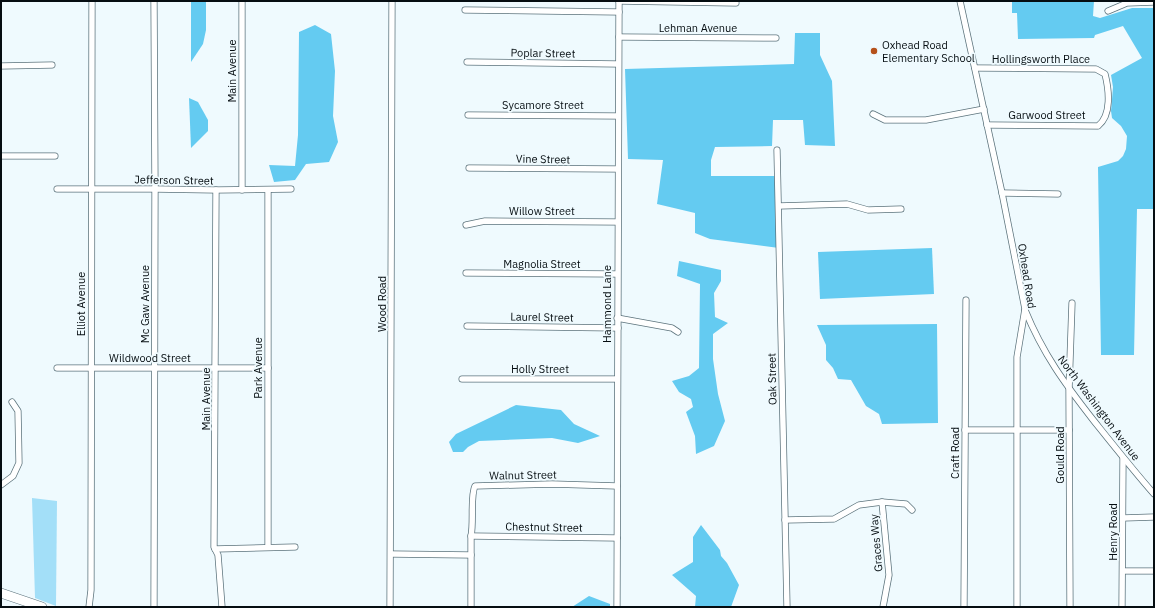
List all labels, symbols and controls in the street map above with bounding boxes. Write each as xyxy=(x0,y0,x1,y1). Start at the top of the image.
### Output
street label: Lehman Avenue xyxy=(659,21,737,35)
place label: Oxhead Road Elementary School xyxy=(882,38,975,65)
street label: Main Avenue xyxy=(225,39,239,103)
street label: Poplar Street xyxy=(511,45,576,61)
marker: Oxhead Road Elementary School xyxy=(869,46,879,56)
street label: Hollingsworth Place xyxy=(992,52,1090,66)
street label: Sycamore Street xyxy=(502,98,584,112)
street label: Garwood Street xyxy=(1008,108,1086,122)
street label: Vine Street xyxy=(516,152,571,166)
street label: Jefferson Street xyxy=(134,172,214,188)
street label: Willow Street xyxy=(509,204,575,218)
street label: Oxhead Road xyxy=(1015,242,1039,310)
street label: Magnolia Street xyxy=(503,257,581,271)
street label: Mc Gaw Avenue xyxy=(138,265,152,343)
street label: Hammond Lane xyxy=(600,265,614,343)
street label: Elliot Avenue xyxy=(74,272,88,336)
street label: Wood Road xyxy=(375,276,389,332)
street label: Laurel Street xyxy=(510,309,574,325)
street label: Park Avenue xyxy=(251,337,265,399)
street label: Wildwood Street xyxy=(109,351,191,365)
street label: Oak Street xyxy=(765,353,779,405)
street label: North Washington Avenue xyxy=(1055,353,1143,463)
street label: Holly Street xyxy=(511,362,569,376)
street label: Main Avenue xyxy=(199,367,213,431)
street label: Gould Road xyxy=(1053,426,1067,484)
street label: Craft Road xyxy=(948,427,962,479)
street label: Walnut Street xyxy=(489,467,557,483)
street label: Henry Road xyxy=(1106,503,1120,561)
street label: Graces Way xyxy=(866,513,886,572)
street label: Chestnut Street xyxy=(505,519,583,535)

